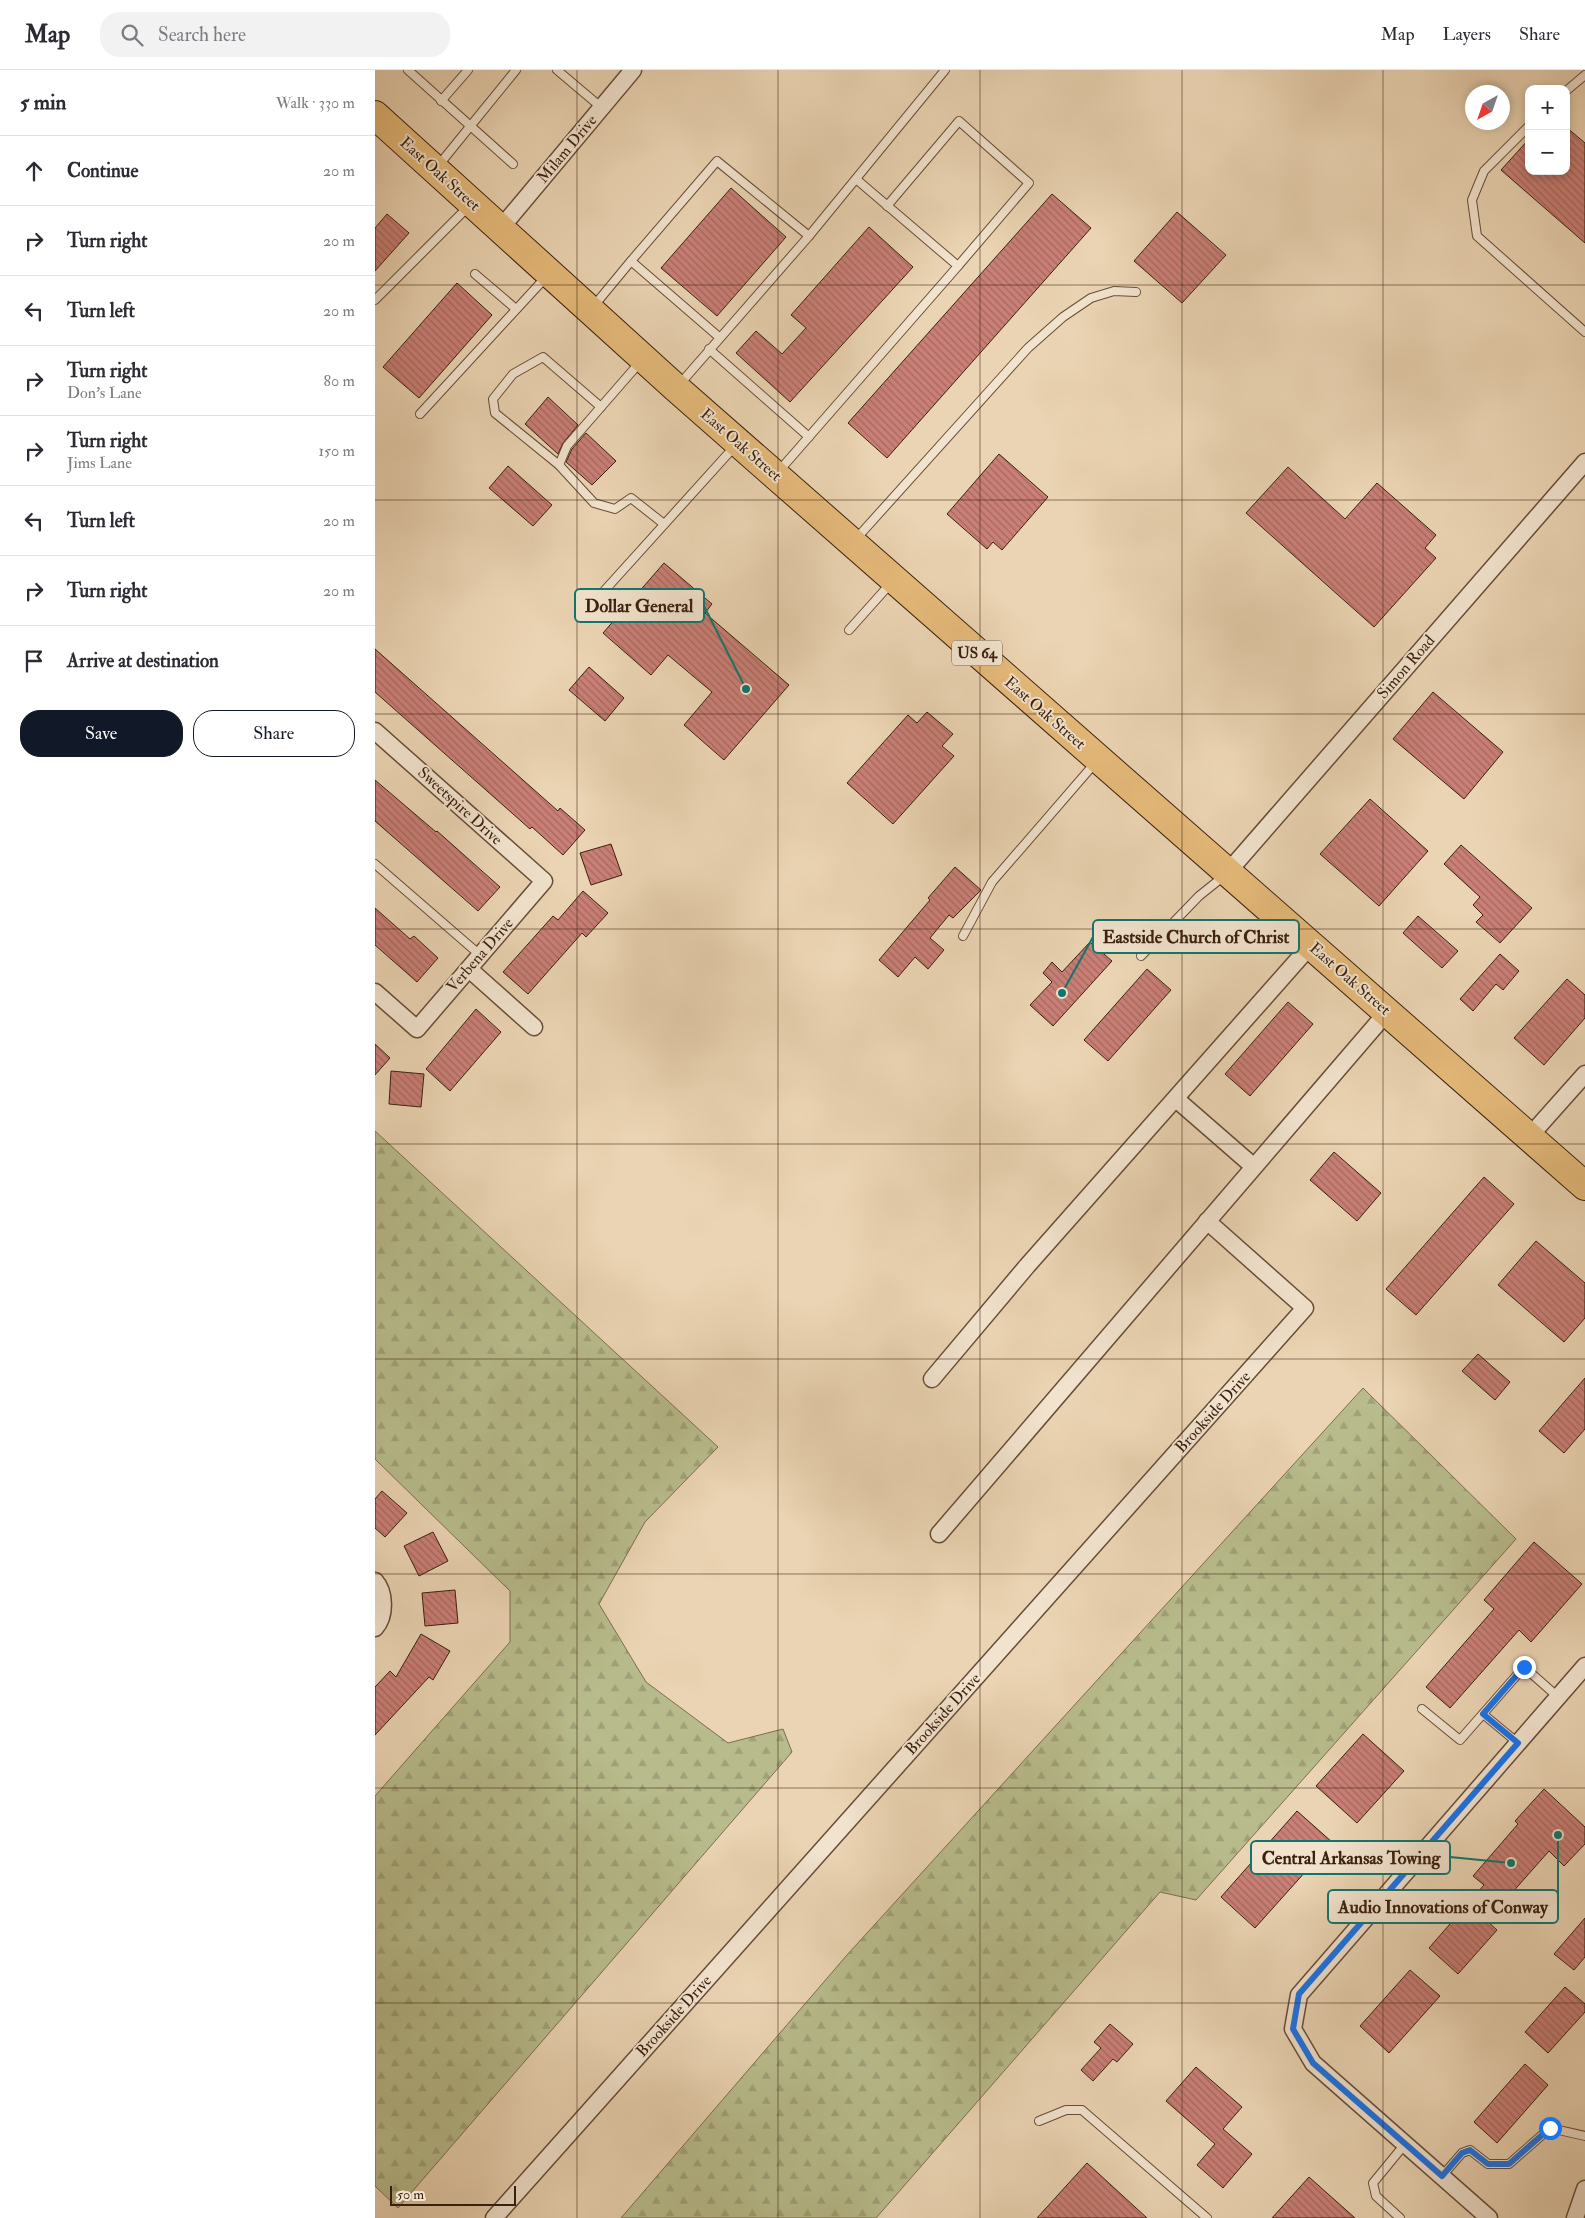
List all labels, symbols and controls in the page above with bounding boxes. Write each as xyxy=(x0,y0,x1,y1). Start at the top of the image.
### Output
search box xyxy=(100,12,450,57)
text: Map xyxy=(25,19,70,50)
icon: search xyxy=(118,21,146,49)
text: Search here xyxy=(158,23,246,47)
text: Map xyxy=(1381,23,1415,46)
text: Layers xyxy=(1443,23,1491,46)
text: Share xyxy=(1519,23,1560,46)
north arrow xyxy=(1465,85,1510,130)
map controls xyxy=(1525,85,1570,175)
button: + xyxy=(1525,85,1570,130)
text: 5 min xyxy=(20,89,66,116)
text: Walk · 330 m xyxy=(276,93,355,113)
street label: Milam Drive xyxy=(533,111,601,187)
button: − xyxy=(1525,130,1570,175)
street label: East Oak Street xyxy=(396,133,484,215)
icon: ahead xyxy=(20,157,48,185)
text: Continue xyxy=(67,159,138,183)
text: 20 m xyxy=(323,161,355,181)
icon: right xyxy=(20,227,48,255)
text: Turn right xyxy=(67,229,147,253)
text: 20 m xyxy=(323,231,355,251)
icon: left xyxy=(20,297,48,325)
text: Turn left xyxy=(67,299,135,323)
text: 20 m xyxy=(323,301,355,321)
text: Turn right xyxy=(67,359,147,383)
icon: right xyxy=(20,367,48,395)
text: 80 m xyxy=(324,371,355,391)
text: Don's Lane xyxy=(67,383,142,403)
street label: East Oak Street xyxy=(696,404,786,486)
text: Turn right xyxy=(67,429,147,453)
icon: right xyxy=(20,437,48,465)
text: 150 m xyxy=(318,441,355,461)
text: Jims Lane xyxy=(67,453,132,473)
icon: left xyxy=(20,507,48,535)
text: Turn left xyxy=(67,509,135,533)
text: 20 m xyxy=(323,511,355,531)
icon: right xyxy=(20,577,48,605)
text: Turn right xyxy=(67,579,147,603)
text: 20 m xyxy=(323,581,355,601)
callout: Dollar General xyxy=(575,589,704,622)
text: Dollar General xyxy=(585,595,694,618)
street label: Simon Road xyxy=(1373,631,1439,703)
road number: US 64 xyxy=(952,640,1002,666)
icon: arrive xyxy=(20,647,48,675)
text: Arrive at destination xyxy=(67,649,219,673)
street label: East Oak Street xyxy=(1000,672,1090,754)
button: Save xyxy=(20,710,183,757)
button: Share xyxy=(193,710,355,757)
street label: Sweetspire Drive xyxy=(413,763,507,850)
street label: Verbena Drive xyxy=(442,913,518,996)
callout: Eastside Church of Christ xyxy=(1093,920,1299,953)
text: Eastside Church of Christ xyxy=(1103,926,1290,949)
street label: East Oak Street xyxy=(1305,938,1395,1020)
street label: Brookside Drive xyxy=(1171,1367,1255,1457)
route end xyxy=(1513,1656,1536,1679)
street label: Brookside Drive xyxy=(901,1669,985,1759)
callout: Central Arkansas Towing xyxy=(1251,1841,1450,1874)
text: Central Arkansas Towing xyxy=(1262,1847,1441,1870)
callout: Audio Innovations of Conway xyxy=(1328,1890,1558,1923)
text: Audio Innovations of Conway xyxy=(1337,1896,1549,1919)
street label: Brookside Drive xyxy=(632,1971,716,2061)
route start xyxy=(1539,2117,1562,2140)
scale bar xyxy=(390,2183,516,2206)
text: 50 m xyxy=(397,2186,424,2203)

